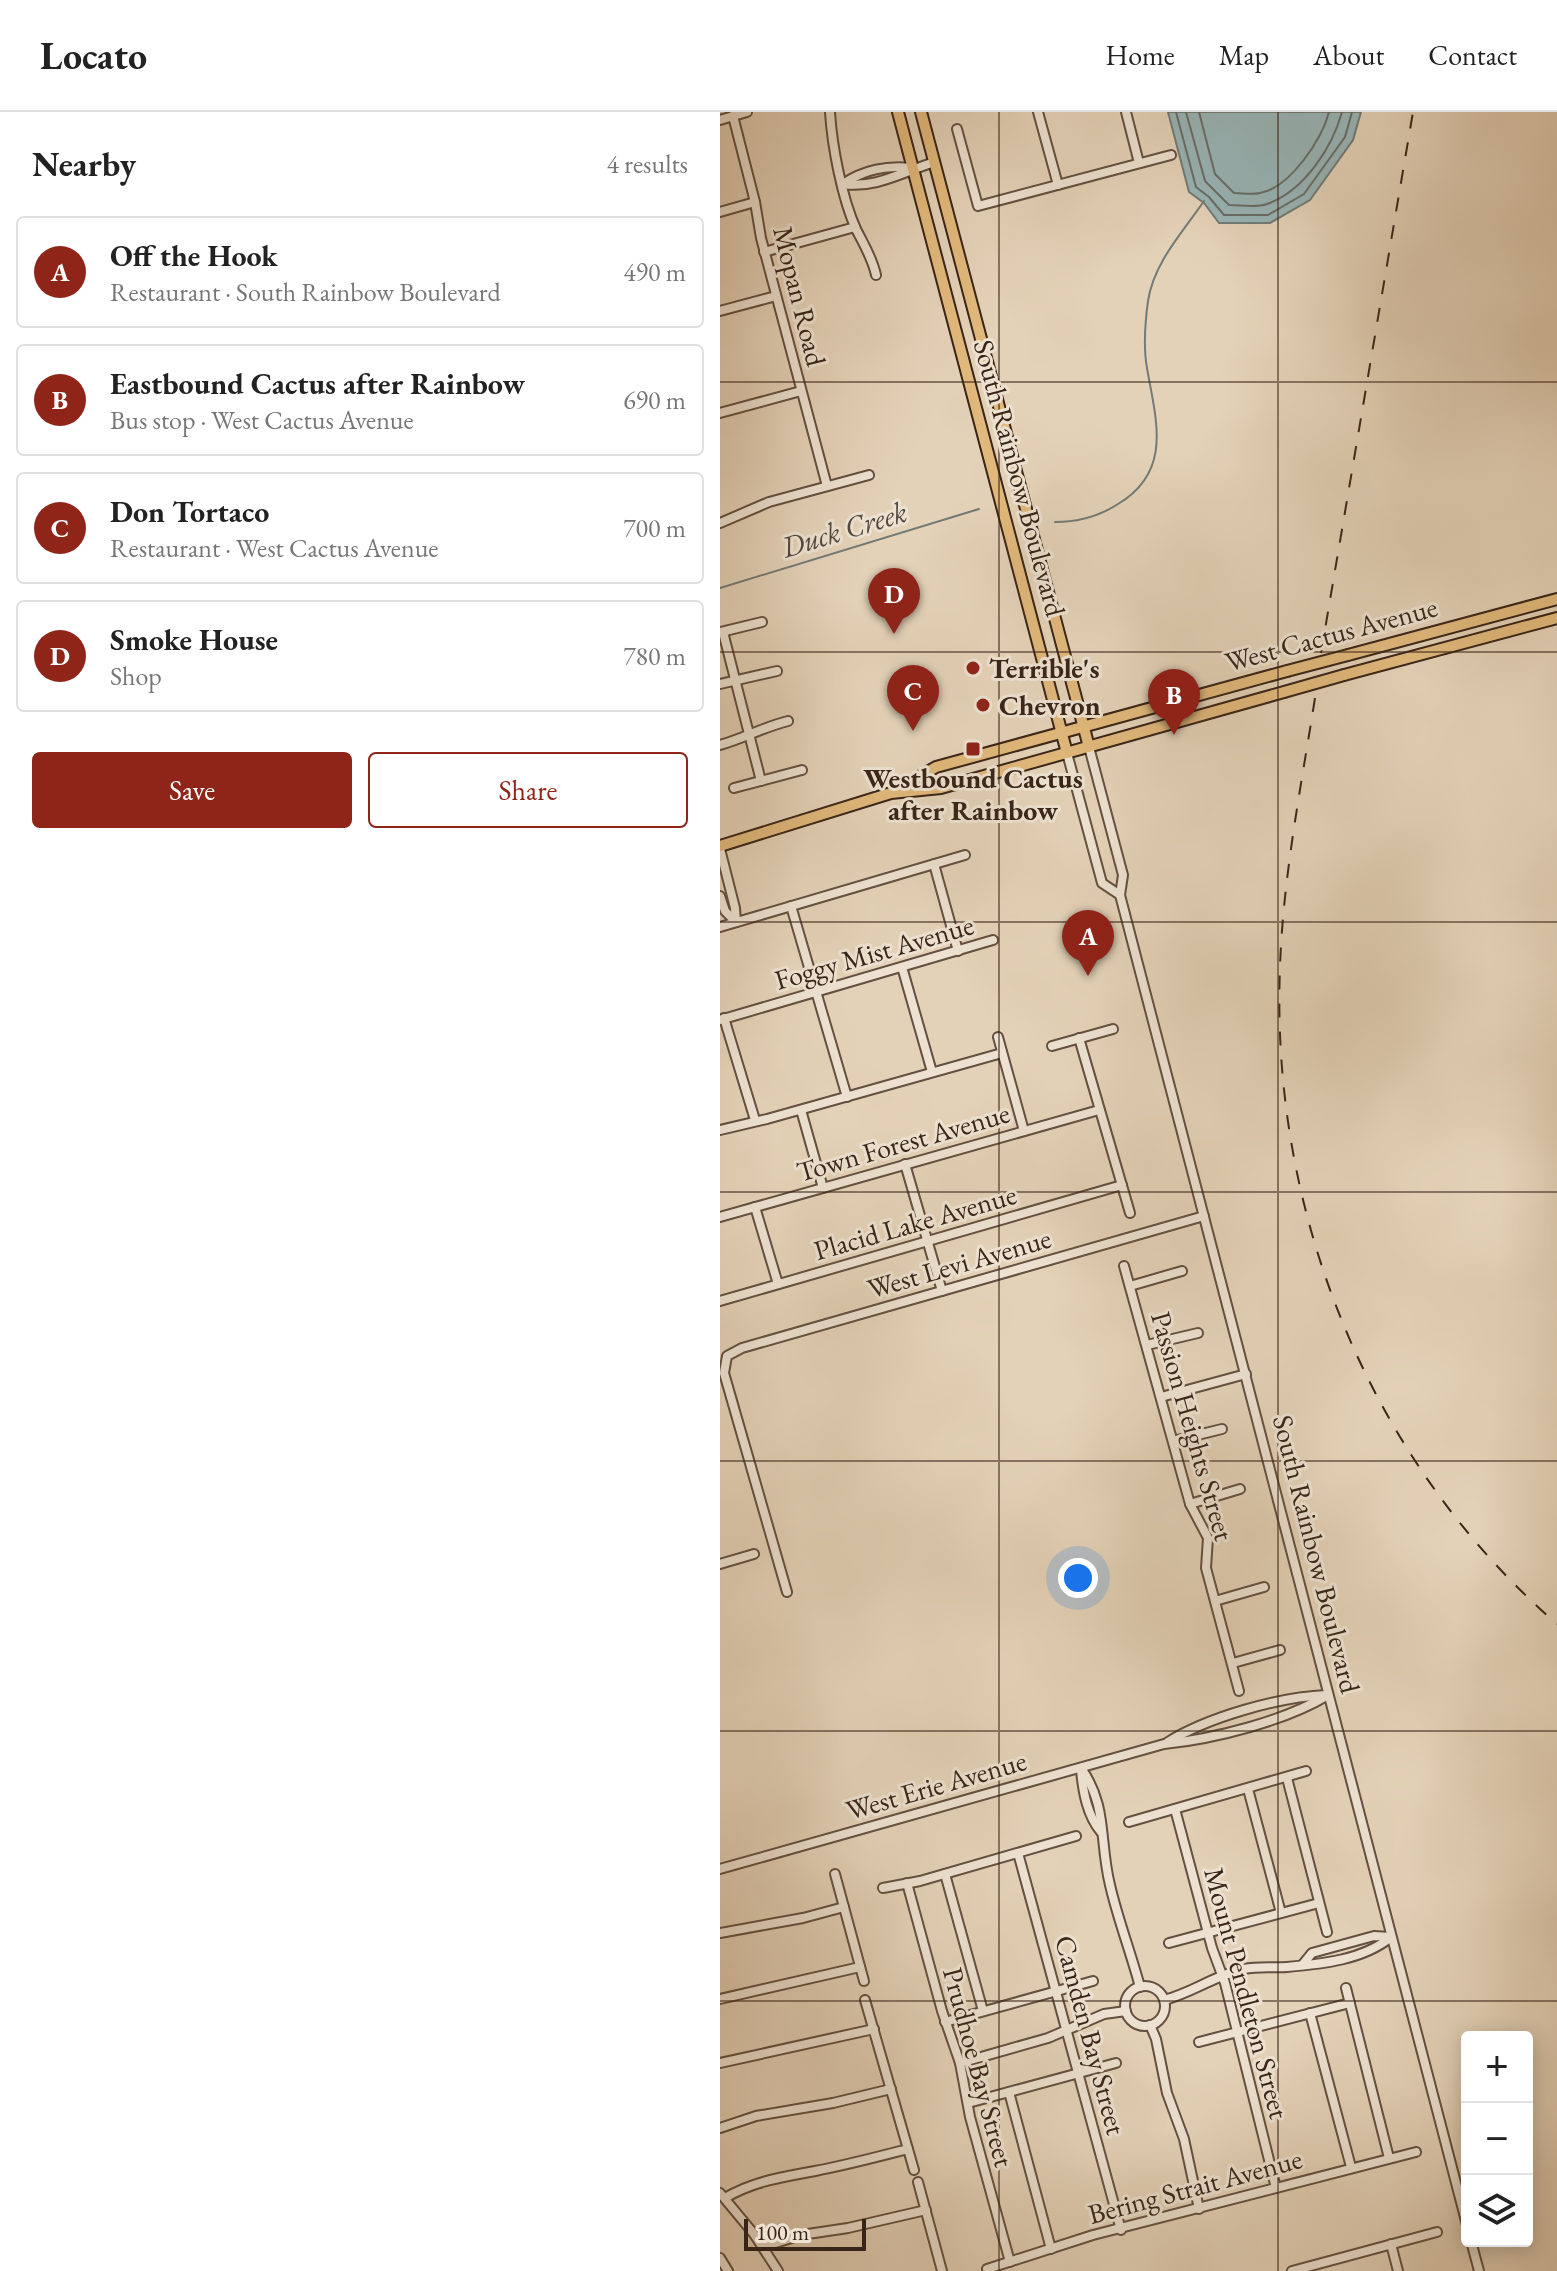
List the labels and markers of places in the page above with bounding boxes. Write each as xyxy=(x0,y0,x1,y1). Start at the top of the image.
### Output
pin: D xyxy=(868,568,920,634)
place label: Terrible's xyxy=(989,650,1100,686)
marker: Terrible's xyxy=(964,659,982,677)
pin: C xyxy=(887,665,939,731)
pin: B xyxy=(1148,669,1200,735)
place label: Chevron xyxy=(999,687,1101,723)
marker: Chevron xyxy=(974,696,992,714)
marker: Westbound Cactus after Rainbow xyxy=(964,740,982,758)
place label: Westbound Cactus after Rainbow xyxy=(863,760,1083,828)
pin: A xyxy=(1062,910,1114,976)

